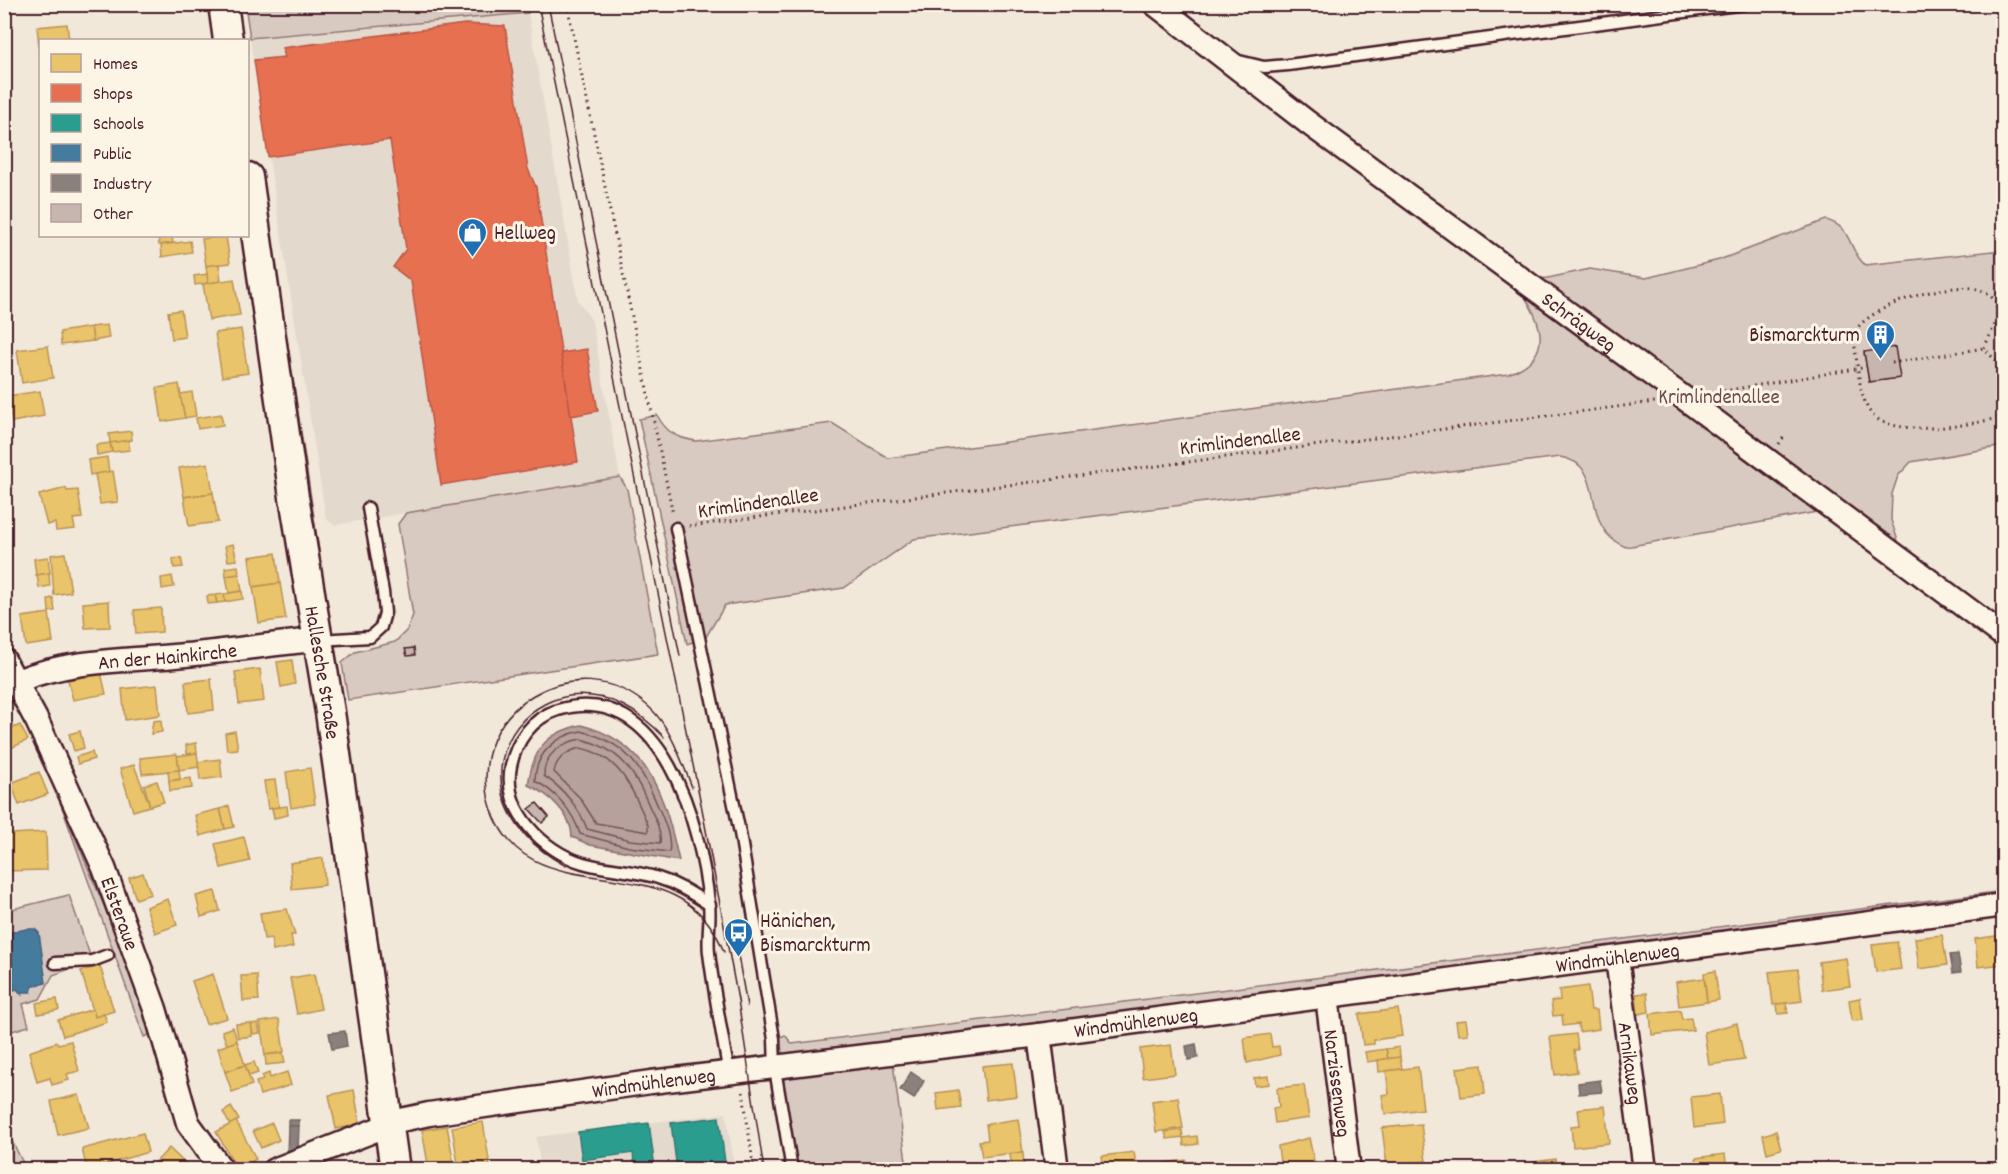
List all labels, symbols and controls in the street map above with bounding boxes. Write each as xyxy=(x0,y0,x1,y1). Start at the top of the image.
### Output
legend xyxy=(39,39,249,237)
text: Homes xyxy=(93,53,138,78)
text: Shops xyxy=(93,83,133,108)
text: Schools xyxy=(93,113,144,138)
text: Public xyxy=(93,143,132,168)
text: Industry xyxy=(93,173,152,198)
text: Other xyxy=(93,203,133,228)
shop icon: Hellweg xyxy=(457,216,489,258)
place label: Hellweg xyxy=(494,220,556,250)
street label: Schrägweg xyxy=(1534,286,1621,362)
building icon: Bismarckturm xyxy=(1865,318,1897,360)
place label: Bismarckturm xyxy=(1749,322,1860,352)
park label: Krimlindenallee xyxy=(1658,384,1780,414)
street label: Krimlindenallee xyxy=(1178,421,1302,465)
street label: Krimlindenallee xyxy=(696,482,821,528)
street label: Hallesche Straße xyxy=(294,604,346,741)
street label: An der Hainkirche xyxy=(97,637,239,680)
street label: Elsteraue xyxy=(90,873,145,955)
place label: Hänichen, Bismarckturm xyxy=(760,908,871,962)
bus stop icon: Hänichen, Bismarckturm xyxy=(723,916,755,958)
street label: Windmühlenweg xyxy=(1554,937,1682,983)
street label: Windmühlenweg xyxy=(1073,1002,1200,1048)
street label: Arnikaweg xyxy=(1608,1020,1648,1107)
street label: Narzissenweg xyxy=(1313,1028,1357,1139)
street label: Windmühlenweg xyxy=(590,1062,718,1108)

